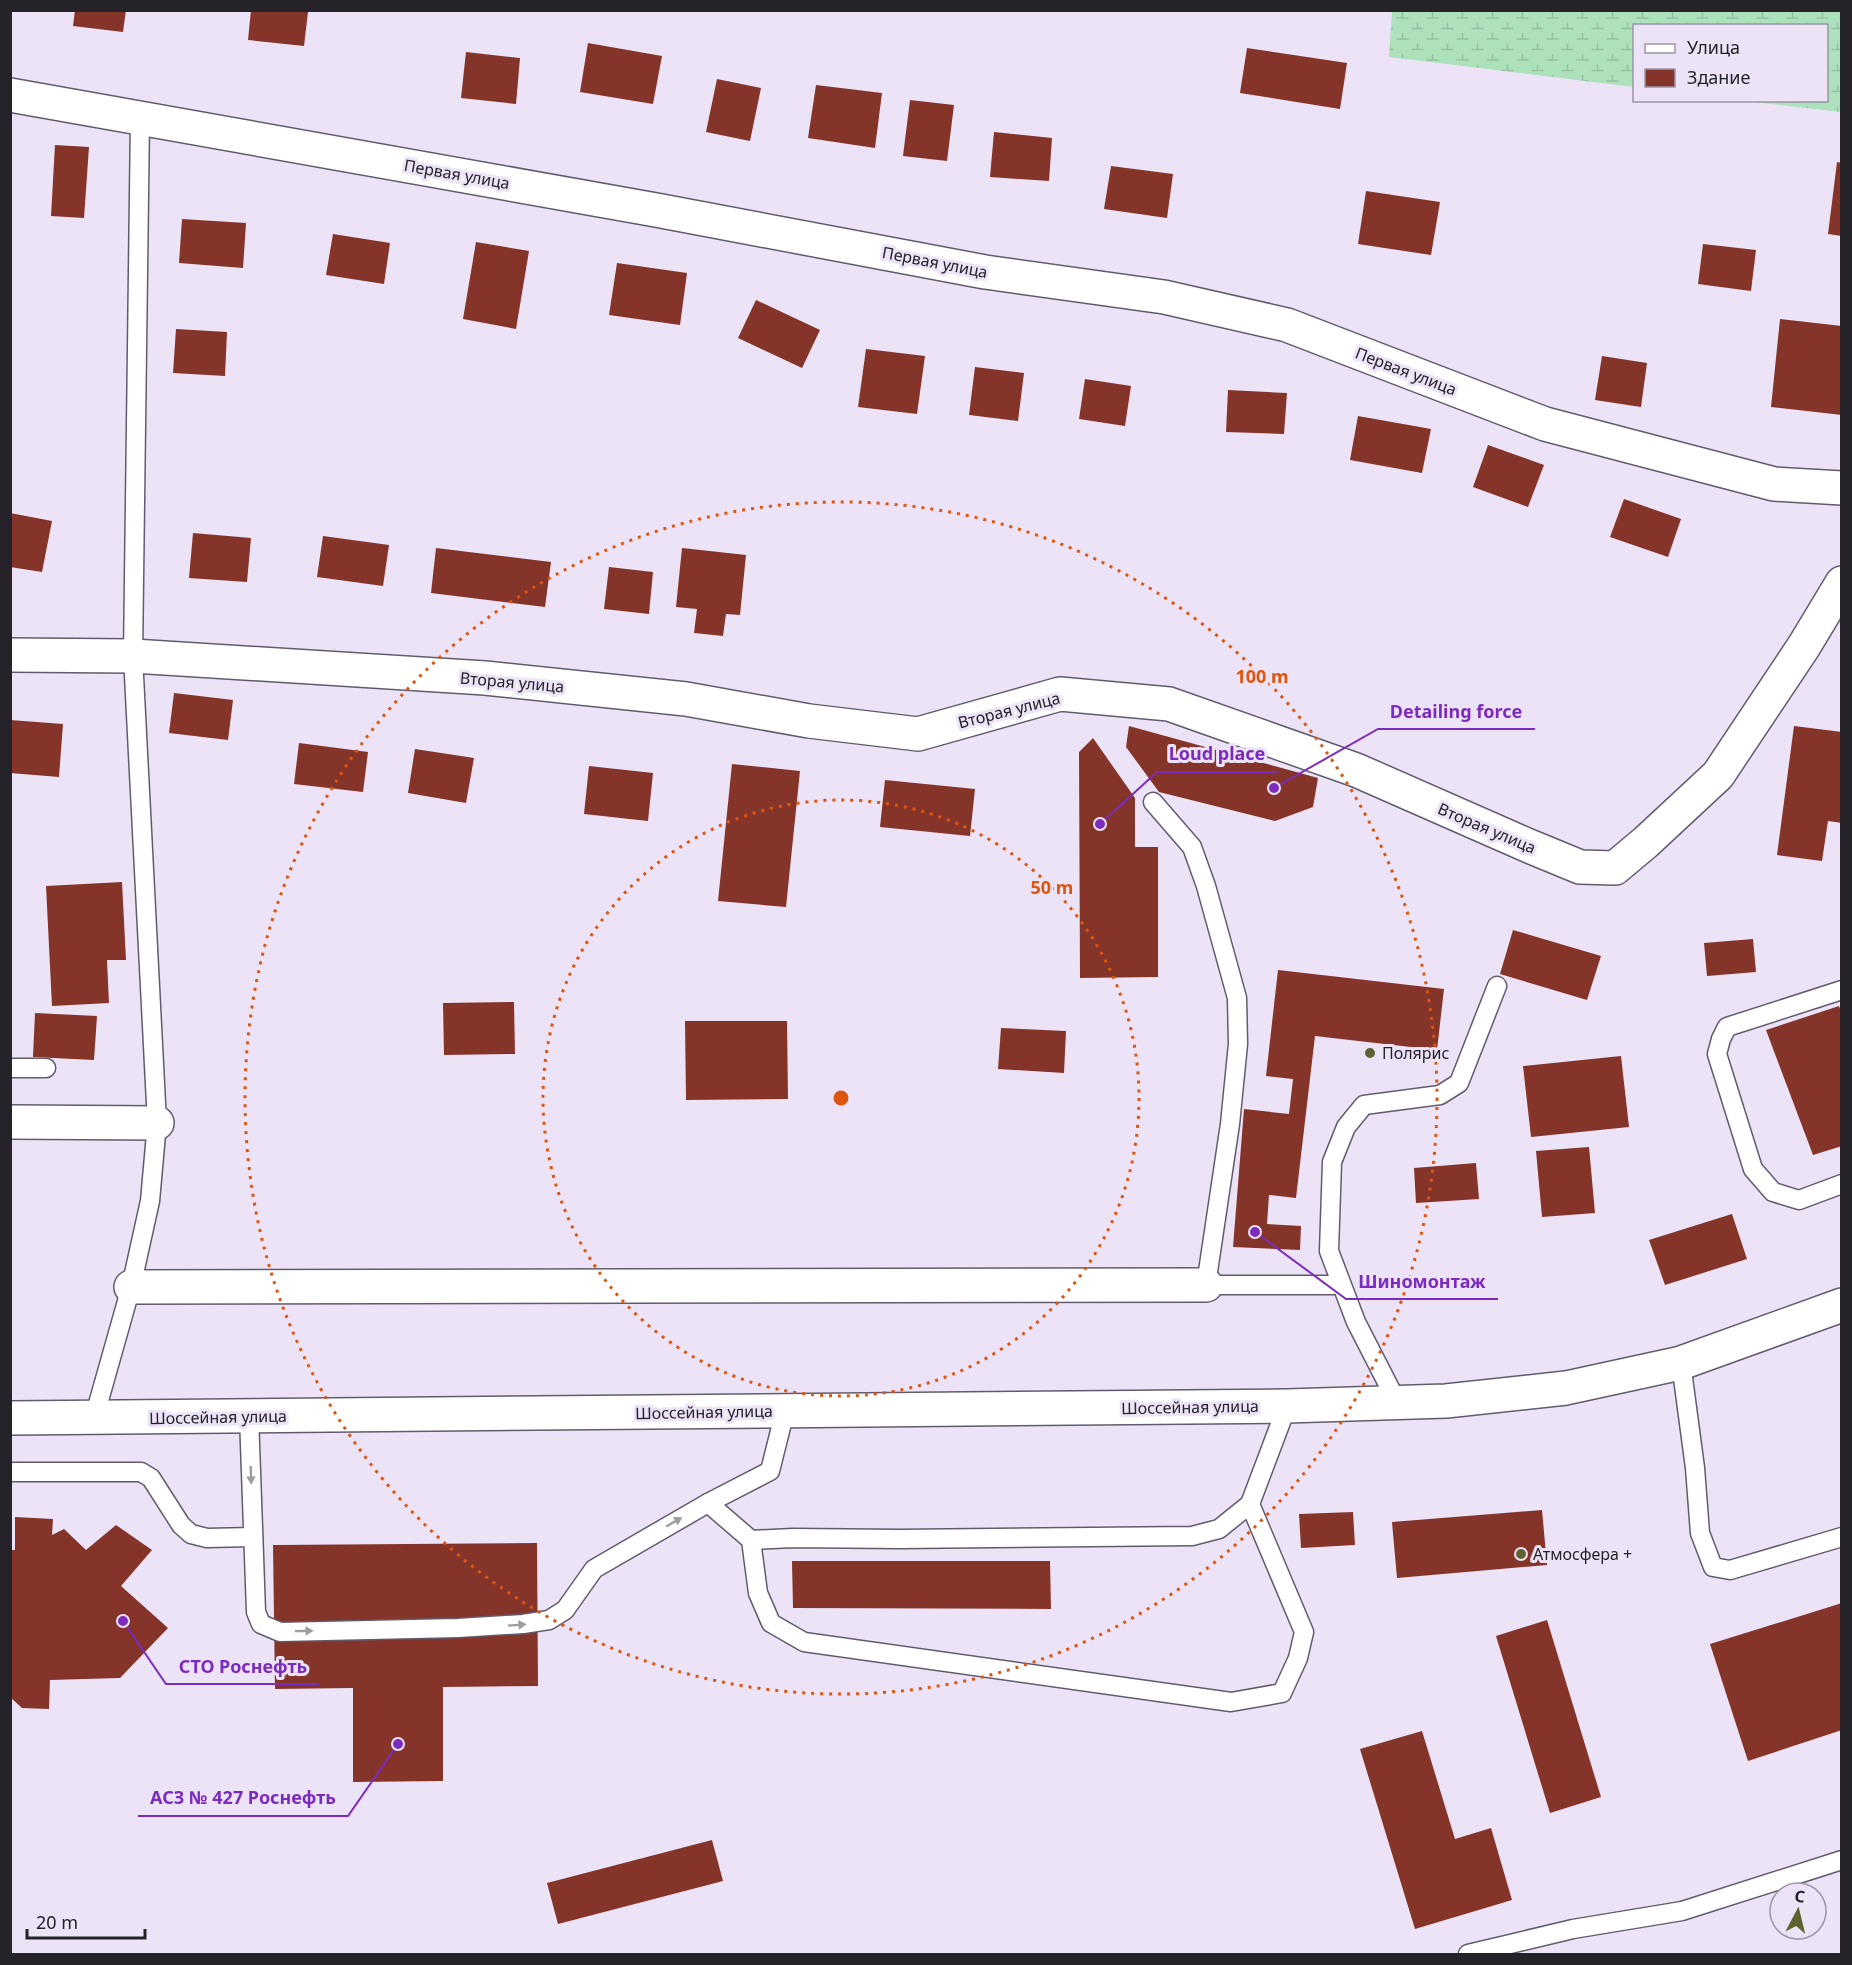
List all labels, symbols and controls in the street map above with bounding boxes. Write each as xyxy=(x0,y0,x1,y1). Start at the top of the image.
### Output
legend xyxy=(1633,24,1828,102)
text: Улица xyxy=(1687,35,1740,59)
text: Здание xyxy=(1687,65,1751,89)
street label: Первая улица xyxy=(402,154,512,194)
street label: Первая улица xyxy=(880,241,990,283)
street label: Первая улица xyxy=(1352,342,1460,400)
text: 100 m xyxy=(1235,664,1289,688)
street label: Вторая улица xyxy=(459,666,565,698)
street label: Вторая улица xyxy=(956,687,1062,733)
callout: Detailing force xyxy=(1378,693,1535,729)
text: Detailing force xyxy=(1390,699,1522,723)
callout: Loud place xyxy=(1157,736,1278,772)
text: Loud place xyxy=(1169,741,1265,765)
street label: Вторая улица xyxy=(1435,797,1539,859)
text: 50 m xyxy=(1031,875,1073,899)
place label: Полярис xyxy=(1382,1042,1450,1064)
marker: Полярис xyxy=(1363,1046,1377,1060)
centre of rings xyxy=(831,1088,851,1108)
callout: Шиномонтаж xyxy=(1346,1263,1498,1299)
text: Шиномонтаж xyxy=(1358,1269,1486,1293)
street label: Шоссейная улица xyxy=(1121,1395,1259,1419)
street label: Шоссейная улица xyxy=(635,1400,773,1424)
street label: Шоссейная улица xyxy=(149,1405,287,1429)
one-way arrow xyxy=(246,1465,256,1484)
one-way arrow xyxy=(666,1518,683,1528)
place label: Атмосфера + xyxy=(1533,1543,1632,1565)
marker: Атмосфера + xyxy=(1514,1547,1528,1561)
one-way arrow xyxy=(507,1620,526,1629)
one-way arrow xyxy=(294,1627,313,1636)
callout: СТО Роснефть xyxy=(166,1648,319,1684)
text: СТО Роснефть xyxy=(179,1654,307,1678)
callout: АСЗ № 427 Роснефть xyxy=(138,1780,348,1816)
text: АСЗ № 427 Роснефть xyxy=(150,1785,336,1809)
north arrow xyxy=(1768,1881,1828,1941)
text: С xyxy=(1793,1885,1806,1908)
scale bar xyxy=(27,1902,146,1940)
text: 20 m xyxy=(36,1910,78,1934)

